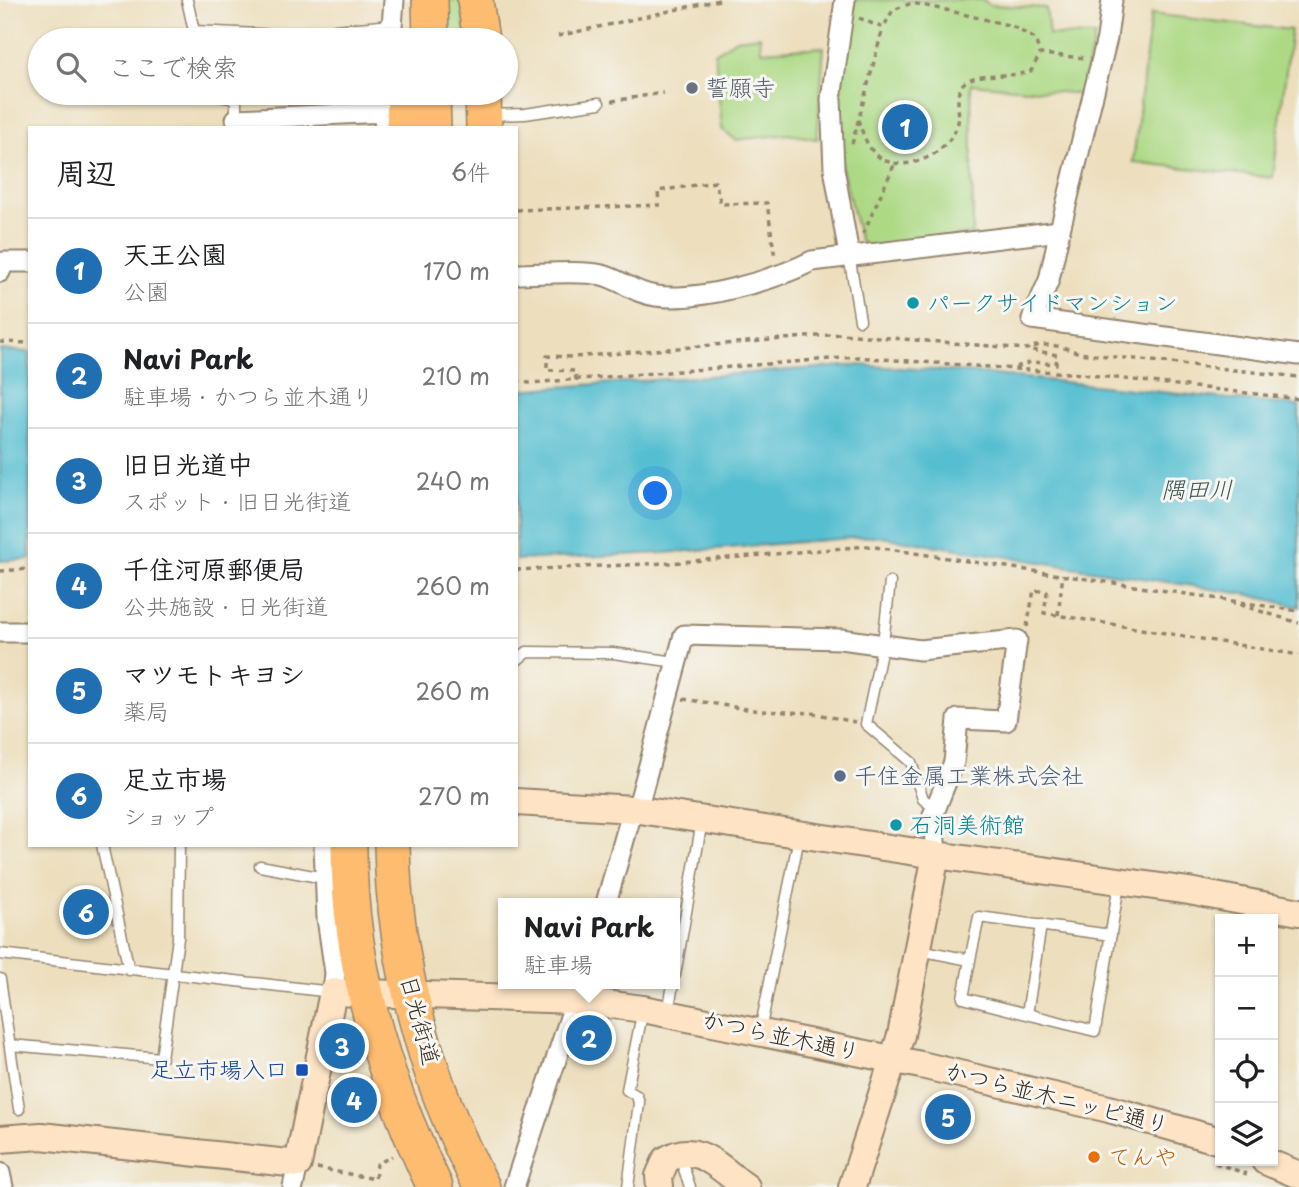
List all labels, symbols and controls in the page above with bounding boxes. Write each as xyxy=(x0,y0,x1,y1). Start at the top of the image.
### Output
search box xyxy=(28,28,518,105)
text: ここで検索 xyxy=(108,47,238,86)
icon: search xyxy=(52,48,90,86)
place label: 誓願寺 xyxy=(706,69,775,104)
marker: 誓願寺 xyxy=(684,80,700,96)
pin: 1 xyxy=(882,101,928,153)
text: 周辺 xyxy=(56,149,116,194)
text: 6件 xyxy=(451,154,490,189)
text: 天王公園 xyxy=(123,234,227,273)
text: 1 xyxy=(74,253,85,288)
text: 170 m xyxy=(423,253,490,288)
text: 公園 xyxy=(123,273,169,308)
place label: パークサイドマンション xyxy=(927,284,1178,319)
marker: パークサイドマンション xyxy=(905,295,921,311)
text: Navi Park xyxy=(123,339,254,378)
text: 2 xyxy=(71,358,87,393)
text: 210 m xyxy=(422,358,490,393)
text: 駐車場 · かつら並木通り xyxy=(123,378,375,413)
text: 旧日光道中 xyxy=(123,444,253,483)
text: 3 xyxy=(71,463,87,498)
text: 240 m xyxy=(416,463,490,498)
water label: 隅田川 xyxy=(1161,470,1233,506)
your location xyxy=(638,476,672,510)
text: スポット · 旧日光街道 xyxy=(123,483,352,518)
text: 千住河原郵便局 xyxy=(123,549,305,588)
text: 4 xyxy=(71,568,87,603)
text: 260 m xyxy=(415,568,490,603)
text: 公共施設 · 日光街道 xyxy=(123,588,329,623)
text: マツモトキヨシ xyxy=(123,654,305,693)
text: 5 xyxy=(72,673,86,708)
text: 260 m xyxy=(415,673,490,708)
text: 薬局 xyxy=(123,693,169,728)
place label: 千住金属工業株式会社 xyxy=(854,757,1084,792)
text: 足立市場 xyxy=(123,759,227,798)
marker: 千住金属工業株式会社 xyxy=(832,768,848,784)
text: 6 xyxy=(71,778,87,813)
text: 270 m xyxy=(418,778,490,813)
text: ショップ xyxy=(123,798,214,833)
place label: 石洞美術館 xyxy=(910,806,1025,841)
marker: 石洞美術館 xyxy=(888,817,904,833)
pin: 6 xyxy=(63,886,109,938)
popup xyxy=(498,898,680,989)
text: Navi Park xyxy=(524,907,654,946)
map controls xyxy=(1215,914,1278,1166)
button: + xyxy=(1215,914,1278,977)
text: 駐車場 xyxy=(524,946,593,981)
street label: 日光街道 xyxy=(393,971,450,1069)
button: − xyxy=(1215,977,1278,1040)
street label: かつら並木通り xyxy=(699,1001,864,1068)
pin: 2 xyxy=(566,1012,612,1064)
pin: 3 xyxy=(319,1020,365,1072)
button: locate xyxy=(1215,1040,1278,1103)
place label: 足立市場入口 xyxy=(150,1051,288,1086)
street label: かつら並木ニッピ通り xyxy=(942,1052,1173,1141)
marker: 足立市場入口 xyxy=(294,1062,310,1078)
pin: 4 xyxy=(331,1074,377,1126)
pin: 5 xyxy=(925,1091,971,1143)
button: layers xyxy=(1215,1103,1278,1166)
place label: てんや xyxy=(1108,1138,1177,1173)
marker: てんや xyxy=(1086,1149,1102,1165)

